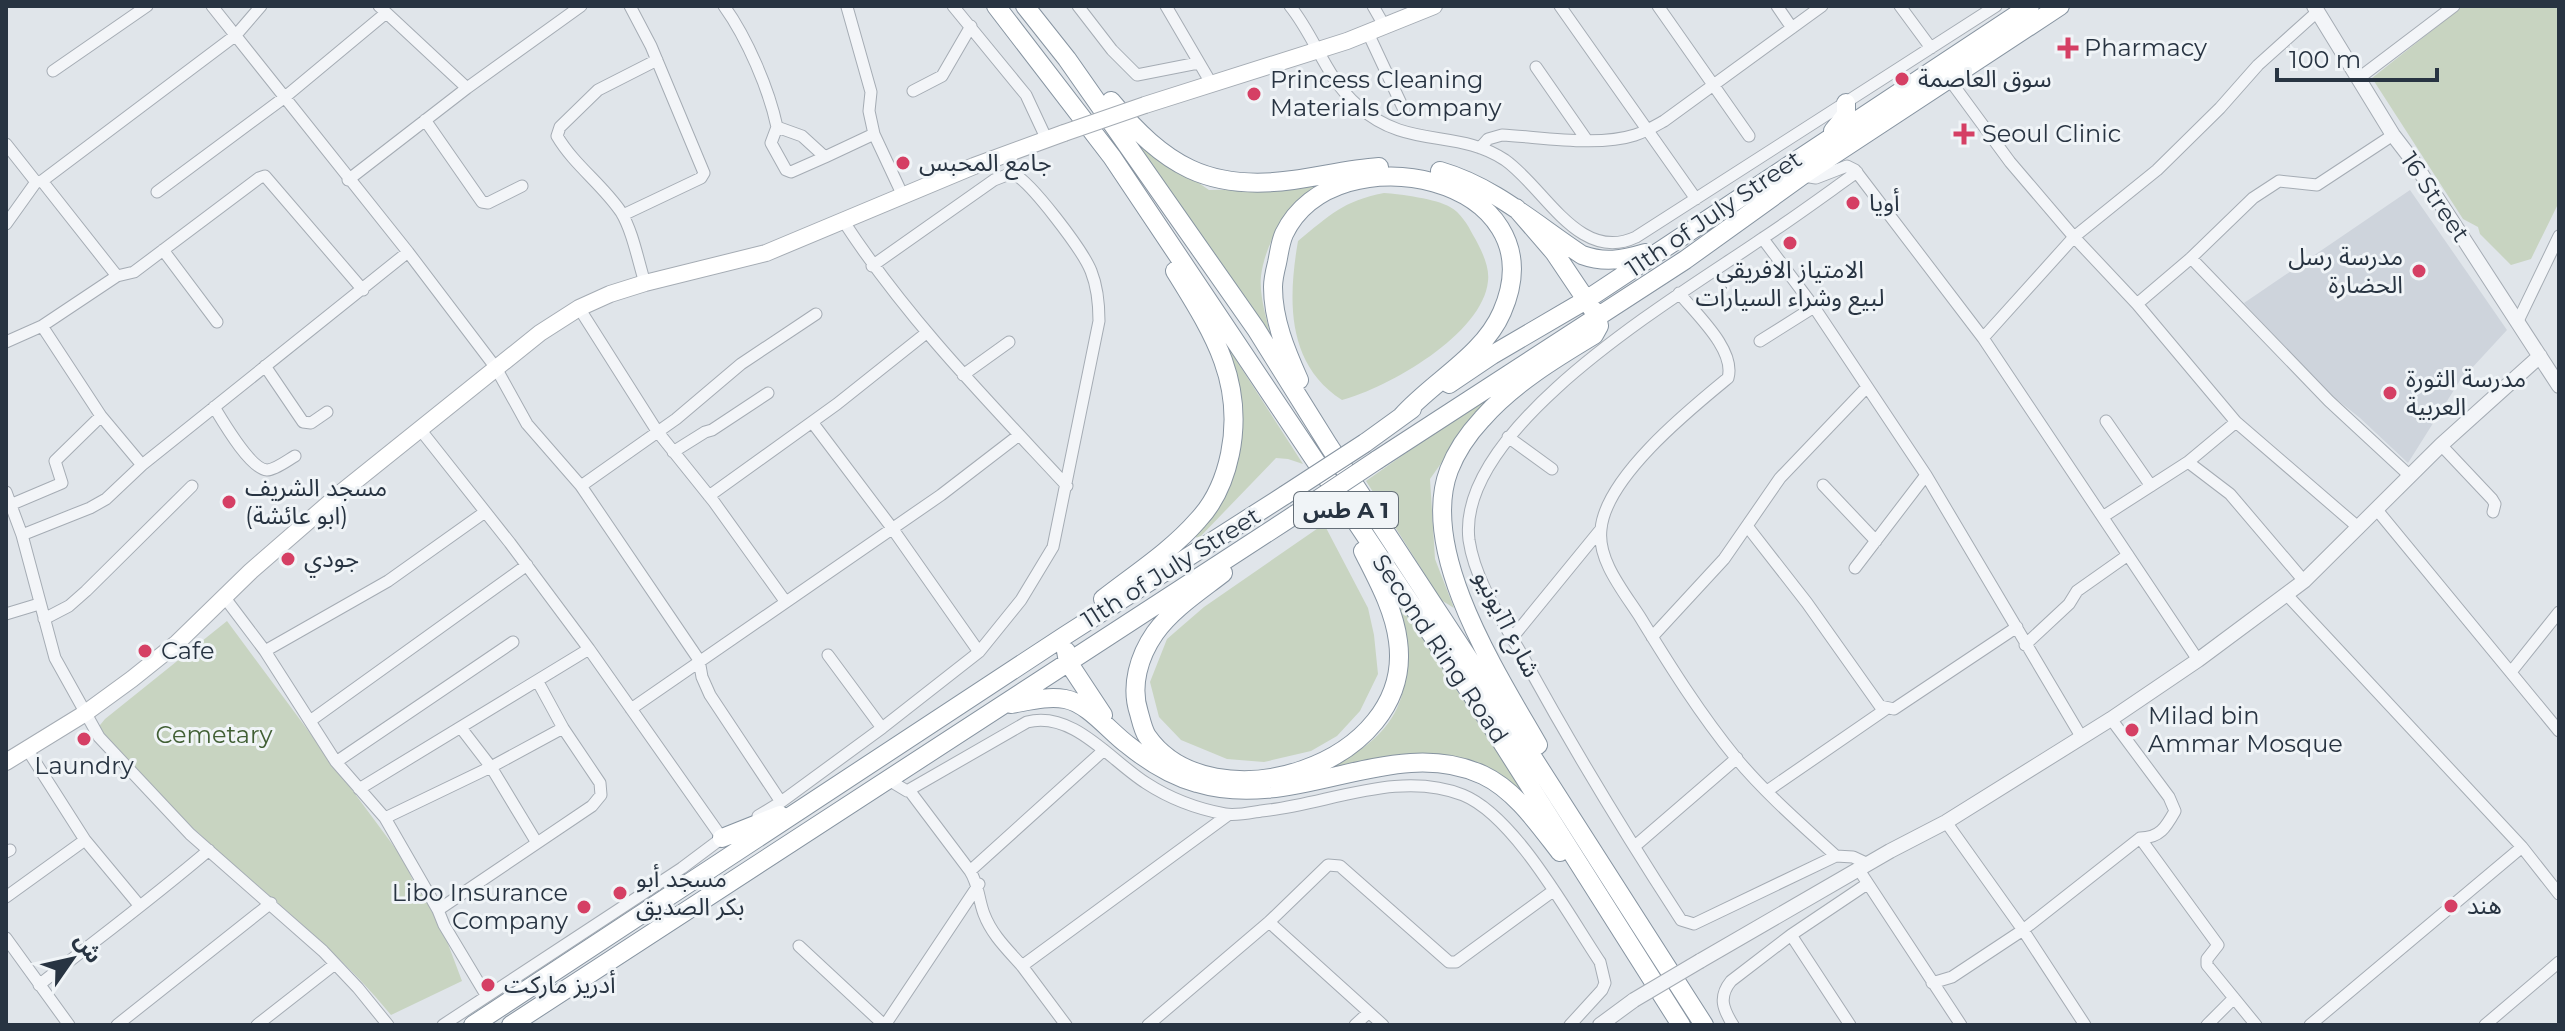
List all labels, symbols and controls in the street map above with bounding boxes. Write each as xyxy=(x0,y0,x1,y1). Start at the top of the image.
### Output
scale bar xyxy=(2277,32,2437,82)
place label: Pharmacy xyxy=(2084,33,2207,62)
marker: Pharmacy xyxy=(2059,39,2077,57)
text: 100 m xyxy=(2289,45,2361,74)
place label: سوق العاصمة xyxy=(1918,64,2052,93)
place label: Princess Cleaning Materials Company xyxy=(1270,65,1501,122)
marker: سوق العاصمة xyxy=(1893,70,1911,88)
marker: Princess Cleaning Materials Company xyxy=(1245,85,1263,103)
place label: Seoul Clinic xyxy=(1982,119,2121,148)
marker: Seoul Clinic xyxy=(1953,123,1975,145)
street label: 11th of July Street xyxy=(1620,144,1807,283)
street label: 16 Street xyxy=(2395,146,2476,247)
place label: جامع المحبس xyxy=(919,148,1052,180)
marker: جامع المحبس xyxy=(894,154,912,172)
place label: أويا xyxy=(1869,187,1900,217)
marker: أويا xyxy=(1844,194,1862,212)
marker: الامتياز الافريقي لبيع وشراء السيارات xyxy=(1781,234,1799,252)
place label: مدرسة رسل الحضارة xyxy=(2288,242,2403,299)
place label: الامتياز الافريقي لبيع وشراء السيارات xyxy=(1696,255,1884,315)
marker: مدرسة رسل الحضارة xyxy=(2410,262,2428,280)
place label: مدرسة الثورة العربية xyxy=(2406,364,2526,421)
marker: مدرسة الثورة العربية xyxy=(2381,384,2399,402)
place label: مسجد الشريف (ابو عائشة) xyxy=(245,473,387,530)
road number: طس A 1 xyxy=(1294,492,1398,528)
marker: مسجد الشريف (ابو عائشة) xyxy=(220,493,238,511)
street label: 11th of July Street xyxy=(1076,501,1266,634)
place label: جودي xyxy=(304,544,359,578)
street label: Second Ring Road xyxy=(1366,549,1514,749)
marker: جودي xyxy=(279,550,297,568)
street label: شارع 11يونيو xyxy=(1466,566,1547,683)
place label: Cafe xyxy=(161,636,214,665)
marker: Cafe xyxy=(136,642,154,660)
place label: Milad bin Ammar Mosque xyxy=(2148,701,2343,758)
park label: Cemetary xyxy=(156,720,272,749)
marker: Milad bin Ammar Mosque xyxy=(2123,721,2141,739)
marker: Laundry xyxy=(75,730,93,748)
place label: Laundry xyxy=(34,751,134,780)
place label: مسجد أبو بكر الصديق xyxy=(636,863,745,922)
place label: Libo Insurance Company xyxy=(392,878,568,935)
marker: مسجد أبو بكر الصديق xyxy=(611,884,629,902)
place label: هند xyxy=(2467,891,2502,920)
marker: هند xyxy=(2442,897,2460,915)
marker: Libo Insurance Company xyxy=(575,898,593,916)
north arrow xyxy=(32,919,112,999)
text: ش xyxy=(69,928,108,968)
place label: أدريز ماركت xyxy=(504,969,616,999)
marker: أدريز ماركت xyxy=(479,976,497,994)

